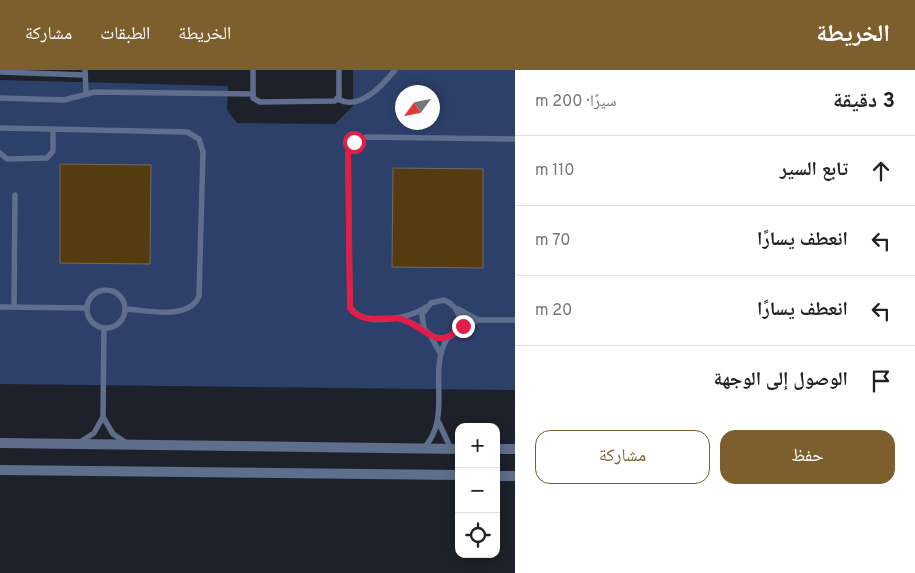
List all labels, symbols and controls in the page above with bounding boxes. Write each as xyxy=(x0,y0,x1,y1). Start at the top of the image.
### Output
text: الخريطة xyxy=(816,20,890,50)
text: مشاركة xyxy=(25,23,72,46)
text: الطبقات xyxy=(100,23,150,46)
text: الخريطة xyxy=(178,23,231,46)
north arrow xyxy=(395,85,440,130)
text: 3 دقيقة xyxy=(833,88,895,115)
text: سيرًا · 200 m xyxy=(535,92,617,112)
route start xyxy=(343,131,366,154)
icon: ahead xyxy=(867,157,895,185)
text: تابع السير xyxy=(780,158,848,182)
text: 110 m xyxy=(535,161,575,181)
icon: left xyxy=(867,227,895,255)
text: انعطف يسارًا xyxy=(757,228,848,252)
text: 70 m xyxy=(535,231,570,251)
icon: left xyxy=(867,297,895,325)
text: انعطف يسارًا xyxy=(757,298,848,322)
text: 20 m xyxy=(535,301,572,321)
route end xyxy=(452,315,475,338)
icon: arrive xyxy=(867,367,895,395)
text: الوصول إلى الوجهة xyxy=(714,368,848,392)
map controls xyxy=(455,423,500,558)
button: + xyxy=(455,423,500,468)
button: مشاركة xyxy=(535,430,710,484)
button: حفظ xyxy=(720,430,895,484)
button: − xyxy=(455,468,500,513)
button: locate xyxy=(455,513,500,558)

